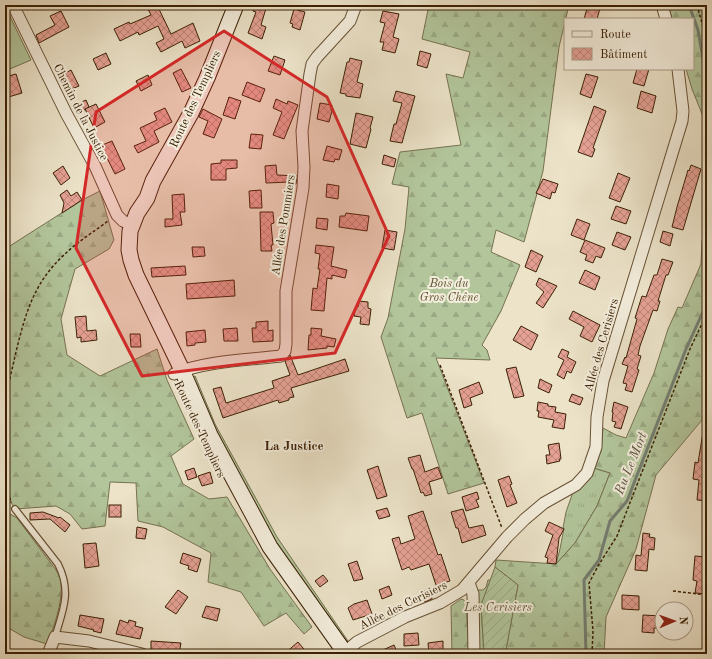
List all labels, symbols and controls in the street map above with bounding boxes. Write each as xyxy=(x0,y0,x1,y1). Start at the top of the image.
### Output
legend xyxy=(564,18,694,70)
text: Route xyxy=(600,29,631,41)
street label: Route des Templiers xyxy=(168,49,224,150)
text: Bâtiment xyxy=(600,49,647,61)
street label: Chemin de la Justice xyxy=(51,62,110,163)
street label: Allée des Pommiers xyxy=(270,174,298,276)
park label: Bois du Gros Chêne xyxy=(420,278,479,304)
street label: Allée des Cerisiers xyxy=(583,297,621,393)
street label: Route des Templiers xyxy=(171,379,227,480)
water label: Ru Le Mort xyxy=(613,430,650,497)
district label: La Justice xyxy=(264,440,324,453)
street label: Allée des Cerisiers xyxy=(358,579,449,632)
north arrow xyxy=(654,601,694,641)
park label: Les Cerisiers xyxy=(463,602,532,614)
text: N xyxy=(677,616,688,626)

